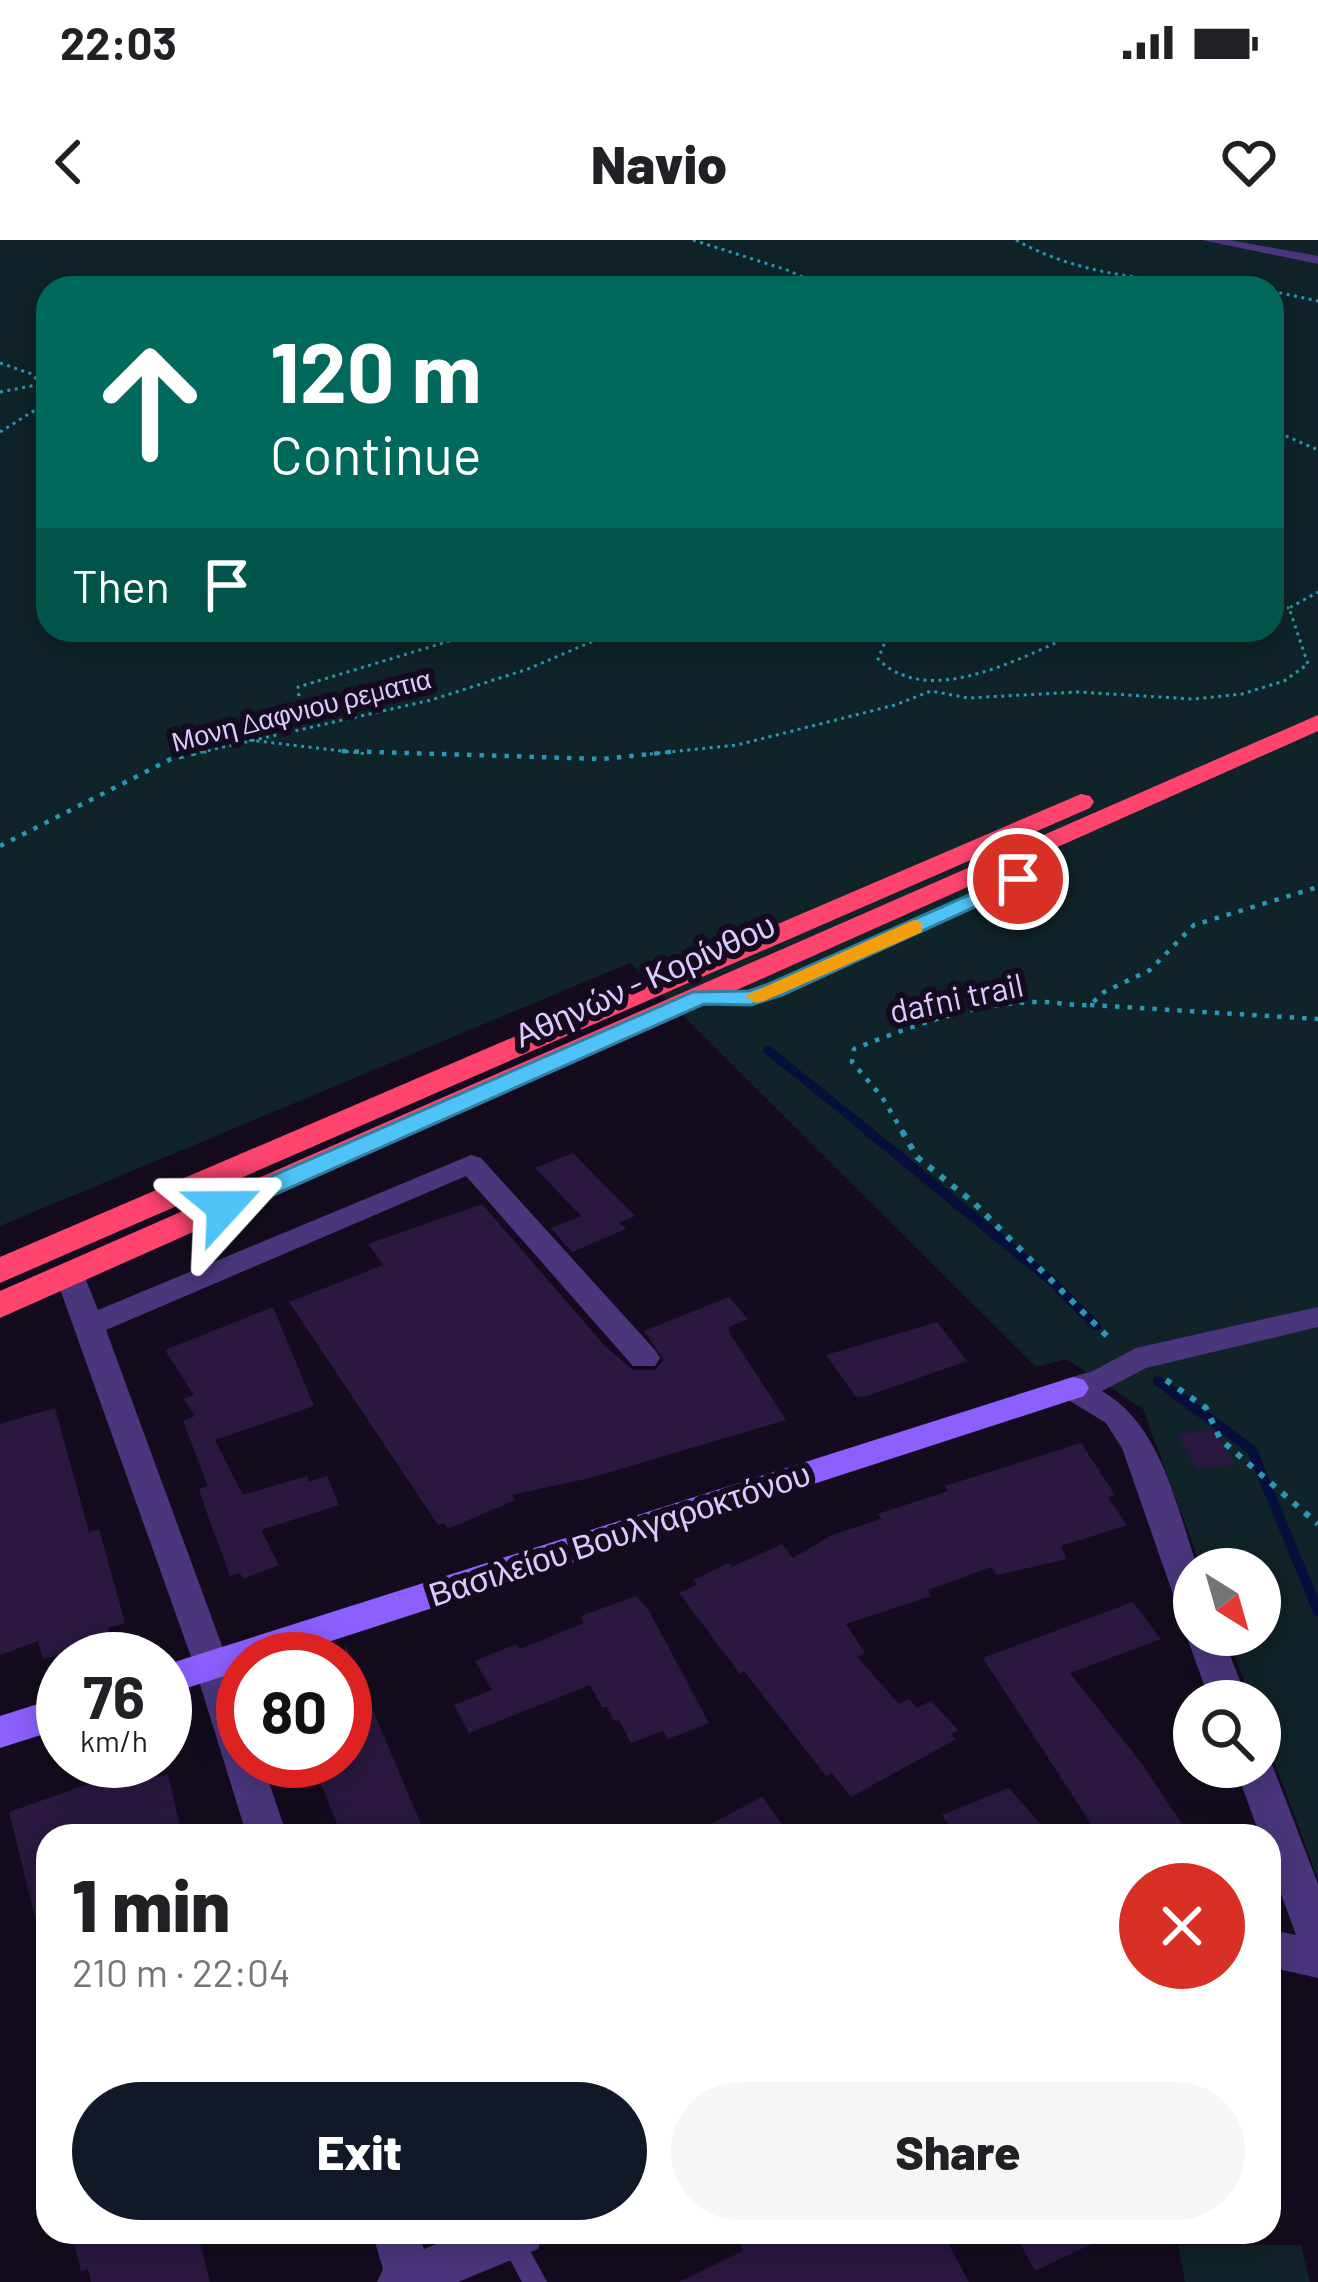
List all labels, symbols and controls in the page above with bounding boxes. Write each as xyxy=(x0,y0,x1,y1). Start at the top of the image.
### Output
text: 22:03 xyxy=(60,15,177,69)
icon: back xyxy=(36,129,102,195)
icon: heart xyxy=(1216,129,1282,195)
text: Navio xyxy=(591,130,727,195)
text: 120 m xyxy=(270,319,482,420)
icon: ahead xyxy=(72,324,228,480)
text: Continue xyxy=(270,421,482,486)
icon: arrive xyxy=(194,552,260,618)
text: Then xyxy=(72,558,170,612)
street label: Μονη Δαφνιου ρεματια xyxy=(168,661,434,758)
pin xyxy=(967,828,1069,930)
icon: arrive xyxy=(985,846,1051,912)
street label: Αθηνών - Κορίνθου xyxy=(508,904,780,1054)
street label: dafni trail xyxy=(885,963,1027,1031)
position arrow xyxy=(161,1144,287,1270)
street label: Βασιλείου Βουλγαροκτόνου xyxy=(423,1452,815,1614)
north arrow xyxy=(1173,1548,1281,1656)
map controls xyxy=(1173,1548,1281,1788)
speed limit sign: 80 xyxy=(216,1632,372,1788)
text: 76 xyxy=(83,1659,145,1731)
button: search xyxy=(1173,1680,1281,1788)
text: km/h xyxy=(80,1722,148,1758)
text: 1 min xyxy=(72,1860,230,1946)
button: close xyxy=(1119,1863,1245,1989)
text: 210 m · 22:04 xyxy=(72,1948,290,1995)
button: Exit xyxy=(72,2082,647,2220)
button: Share xyxy=(671,2082,1245,2220)

